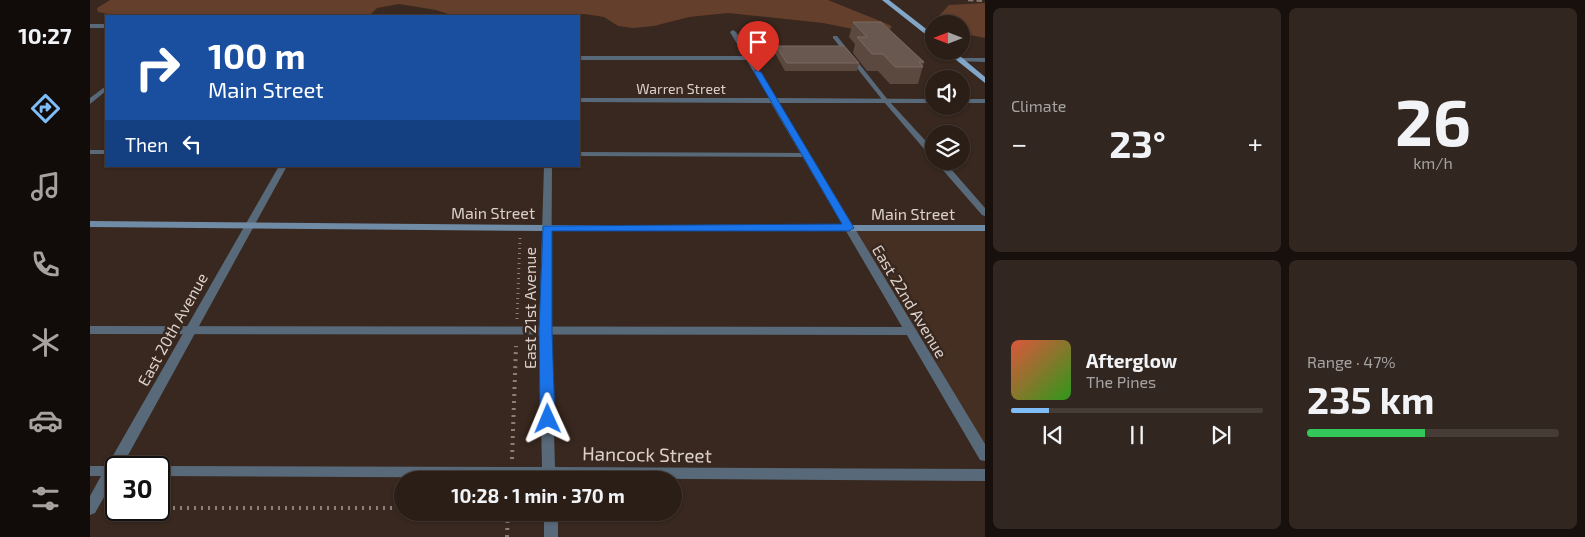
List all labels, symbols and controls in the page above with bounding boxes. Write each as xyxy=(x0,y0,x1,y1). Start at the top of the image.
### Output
north arrow xyxy=(925,15,970,60)
map controls xyxy=(925,15,970,170)
pin xyxy=(737,21,779,72)
text: 10:27 xyxy=(18,22,72,48)
icon: arrive xyxy=(744,28,772,56)
text: 100 m xyxy=(208,34,306,76)
icon: right xyxy=(125,35,190,100)
button: sound xyxy=(925,70,970,115)
text: Main Street xyxy=(208,76,324,102)
street label: Warren Street xyxy=(636,80,726,97)
text: 26 xyxy=(1395,81,1471,159)
icon: directions xyxy=(28,91,63,126)
text: Climate xyxy=(1011,96,1066,115)
text: 23° xyxy=(1109,120,1166,166)
button: layers xyxy=(925,125,970,170)
text: − xyxy=(1011,126,1027,160)
text: + xyxy=(1248,126,1263,160)
icon: left xyxy=(178,130,206,158)
text: Then xyxy=(125,133,168,156)
text: km/h xyxy=(1413,153,1453,172)
icon: music xyxy=(28,169,63,204)
street label: Main Street xyxy=(451,203,535,222)
street label: Main Street xyxy=(871,204,955,223)
street label: East 22nd Avenue xyxy=(869,241,951,361)
icon: phone xyxy=(28,247,63,282)
street label: East 21st Avenue xyxy=(520,247,539,369)
street label: East 20th Avenue xyxy=(133,269,211,389)
icon: climate xyxy=(28,325,63,360)
text: Afterglow xyxy=(1086,349,1177,372)
text: Range · 47% xyxy=(1307,352,1396,371)
text: The Pines xyxy=(1086,372,1156,391)
text: 235 km xyxy=(1307,376,1435,422)
position arrow xyxy=(521,392,573,444)
icon: car xyxy=(28,403,63,438)
icon: previous xyxy=(1039,421,1067,449)
icon: pause xyxy=(1123,421,1151,449)
icon: next xyxy=(1207,421,1235,449)
street label: Hancock Street xyxy=(582,441,712,467)
speed limit sign: 30 xyxy=(105,456,170,521)
icon: filters xyxy=(28,481,63,516)
text: 10:28 · 1 min · 370 m xyxy=(451,484,625,507)

